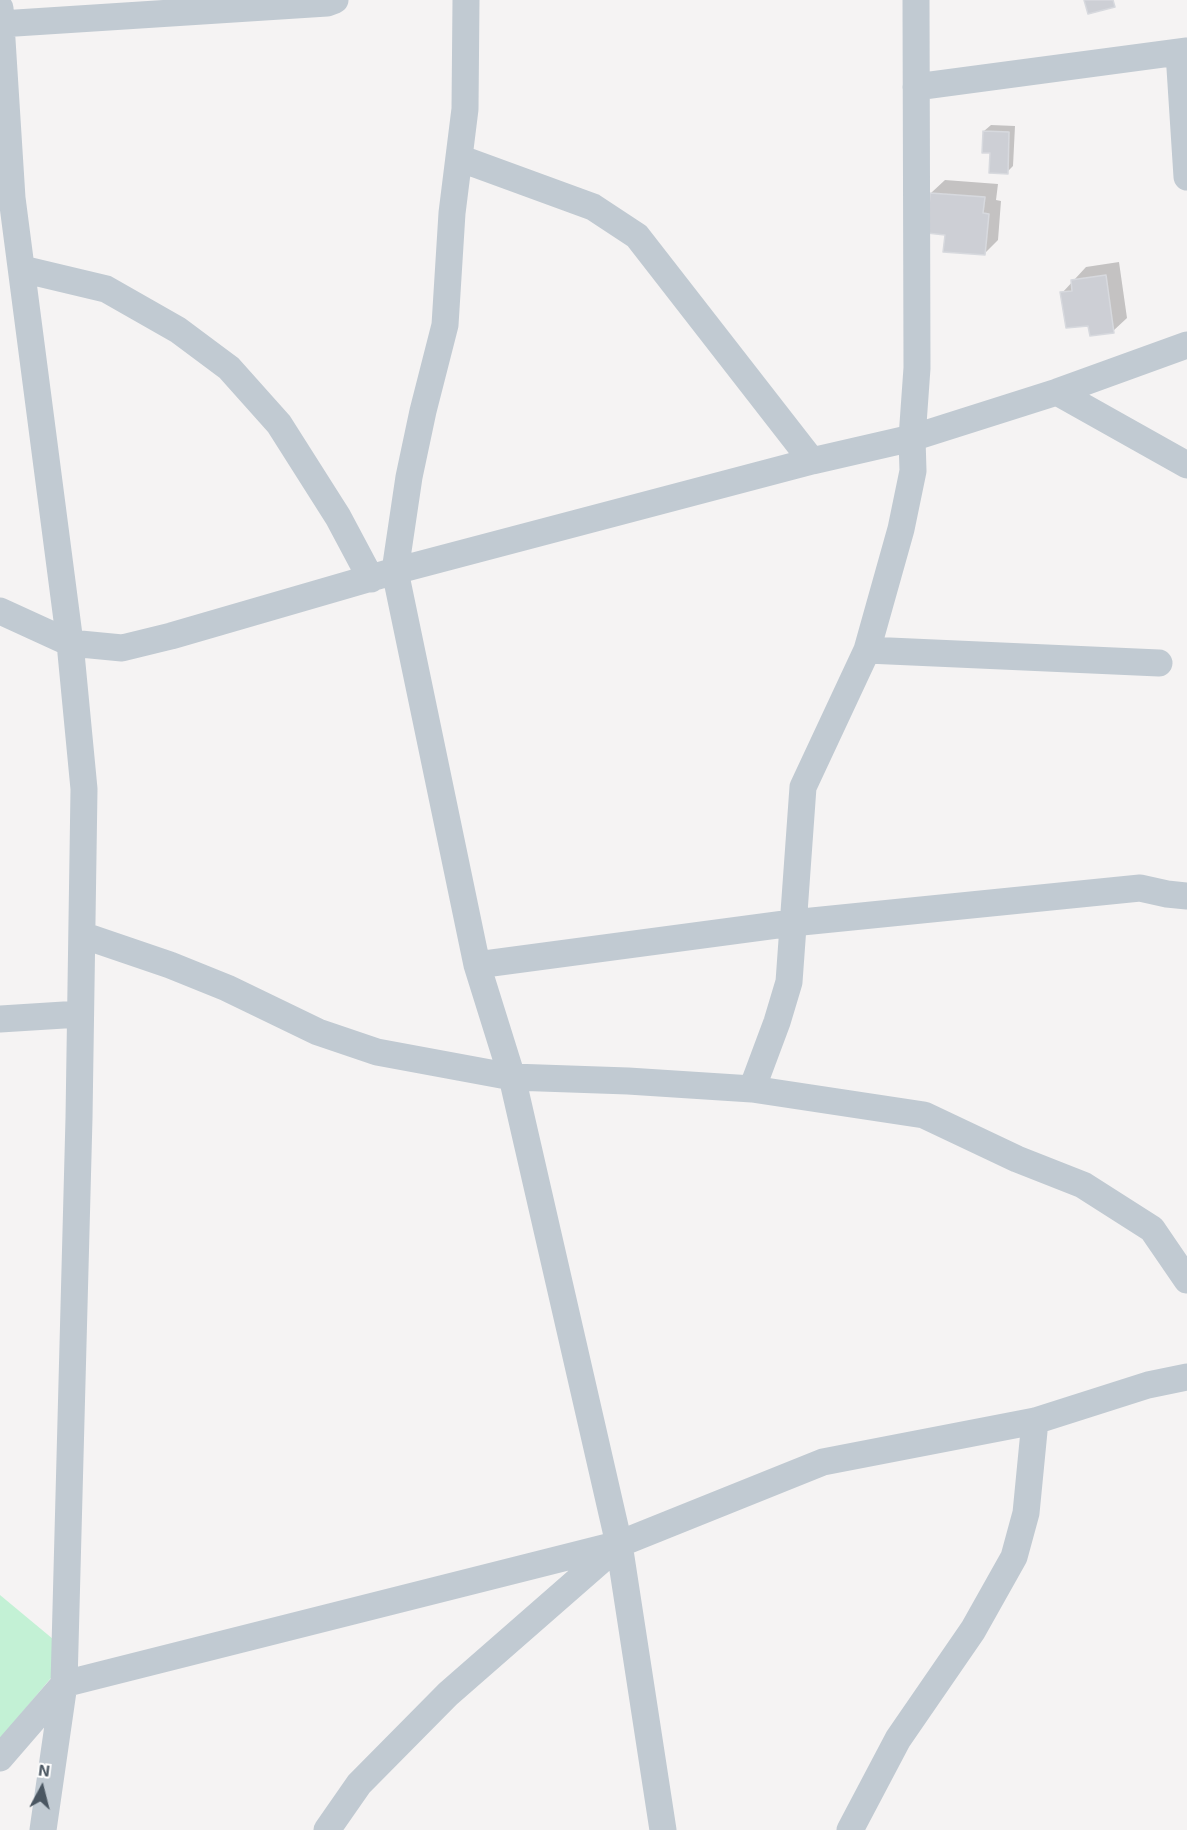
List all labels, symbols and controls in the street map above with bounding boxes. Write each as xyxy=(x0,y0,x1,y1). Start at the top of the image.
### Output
north arrow xyxy=(12,1758,72,1818)
text: N xyxy=(37,1760,51,1780)

